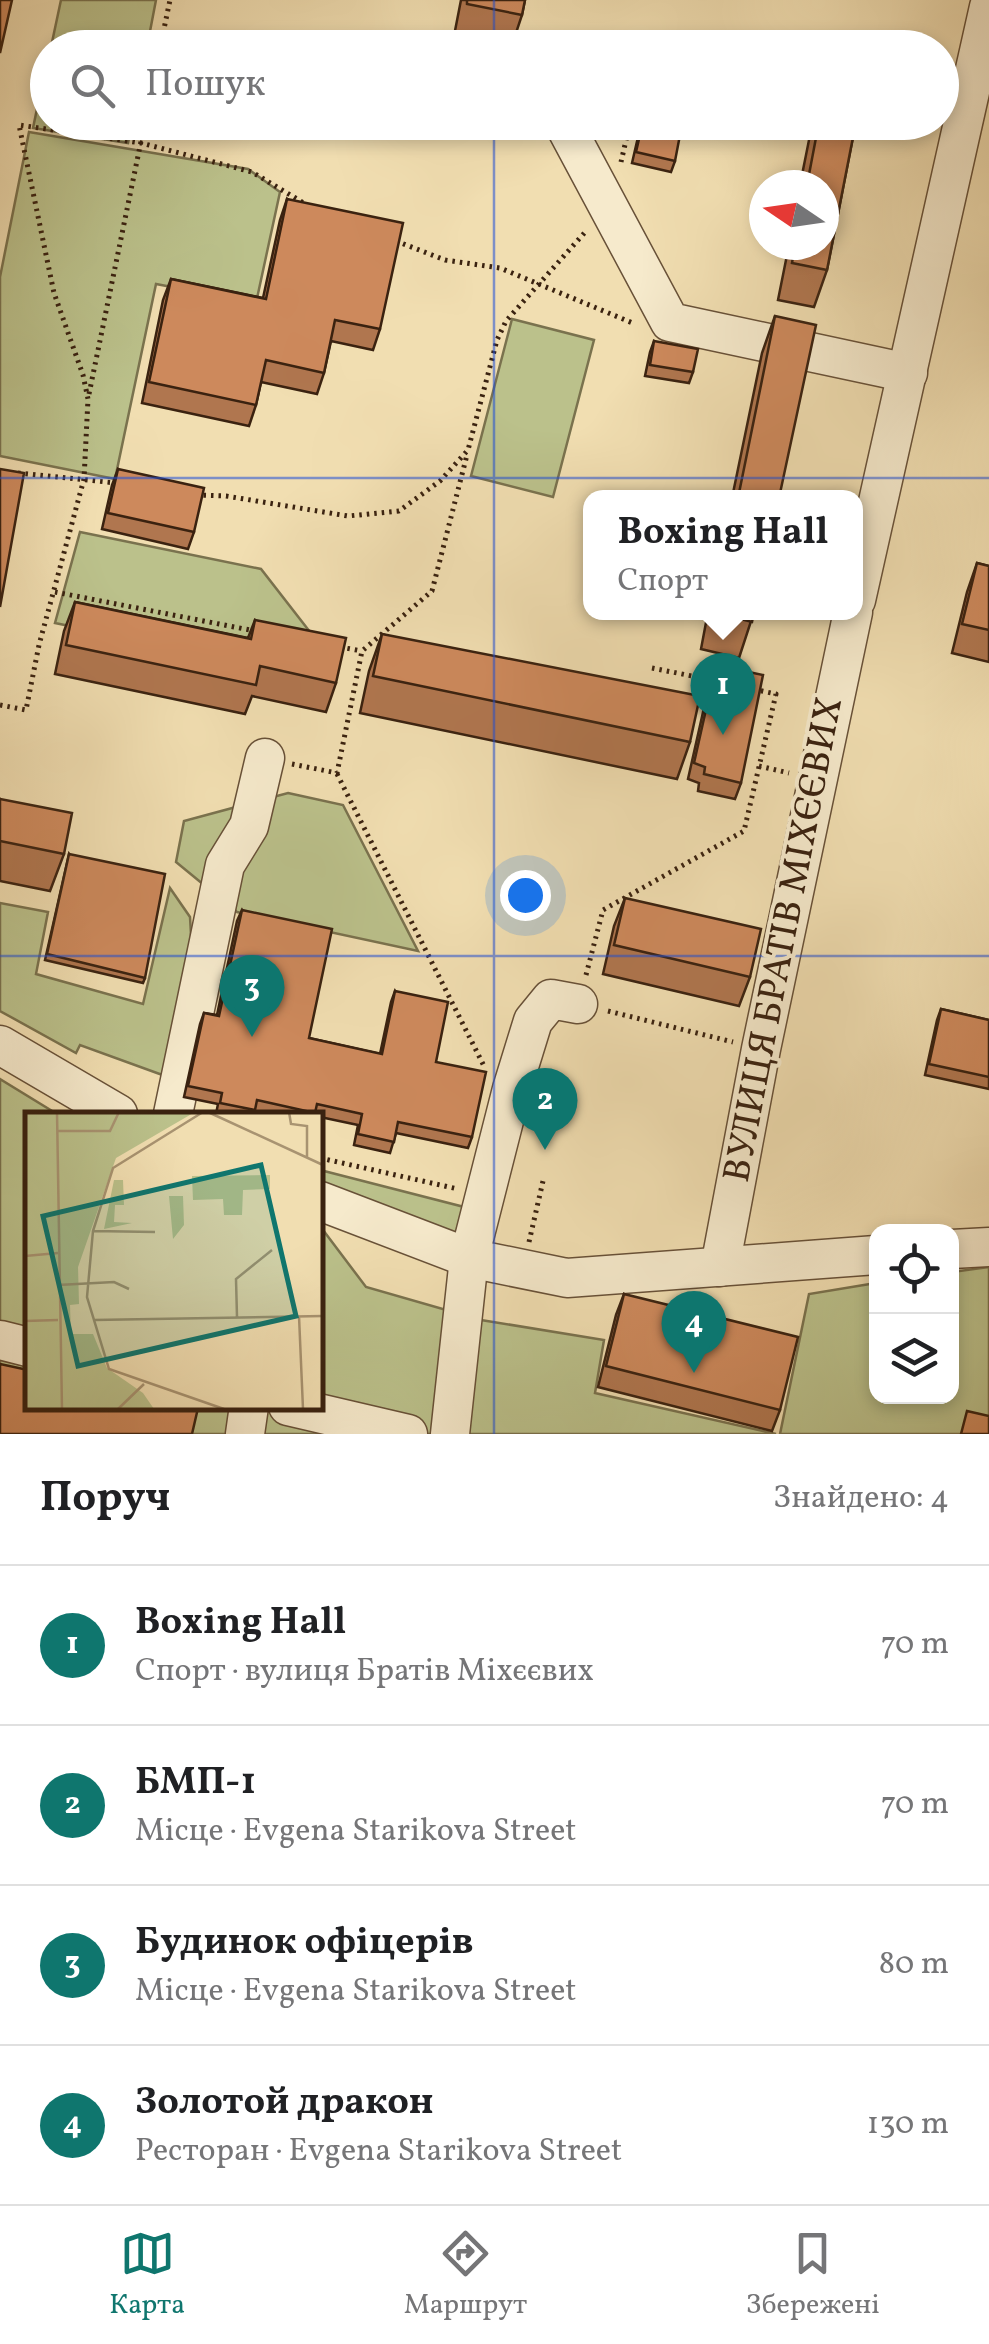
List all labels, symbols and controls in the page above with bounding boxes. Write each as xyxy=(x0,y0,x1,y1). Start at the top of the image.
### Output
search box xyxy=(30,30,959,140)
icon: search xyxy=(65,58,120,113)
text: Пошук xyxy=(145,59,265,112)
north arrow xyxy=(749,170,839,260)
popup xyxy=(583,490,863,620)
text: Boxing Hall xyxy=(617,507,829,560)
text: Спорт xyxy=(617,560,708,604)
pin: 1 xyxy=(690,652,756,735)
street label: ВУЛИЦЯ БРАТІВ МІХЄЄВИХ xyxy=(712,693,858,1187)
your location xyxy=(500,870,551,921)
pin: 3 xyxy=(220,954,284,1037)
pin: 2 xyxy=(512,1068,578,1150)
inset map xyxy=(25,1112,322,1409)
map controls xyxy=(869,1224,959,1404)
button: locate xyxy=(869,1224,959,1314)
pin: 4 xyxy=(662,1290,726,1373)
button: layers xyxy=(869,1314,959,1404)
text: Поруч xyxy=(40,1470,170,1529)
text: Знайдено: 4 xyxy=(773,1477,949,1521)
text: Boxing Hall xyxy=(135,1597,346,1650)
text: 1 xyxy=(66,1623,79,1667)
text: 70 m xyxy=(881,1623,949,1667)
text: Спорт · вулиця Братів Міхєєвих xyxy=(135,1650,594,1694)
text: БМП-1 xyxy=(135,1757,256,1810)
text: 2 xyxy=(64,1783,81,1827)
text: 70 m xyxy=(881,1783,949,1827)
text: Місце · Evgena Starikova Street xyxy=(135,1810,577,1854)
text: Будинок офіцерів xyxy=(135,1917,474,1970)
text: 3 xyxy=(64,1943,81,1987)
text: 80 m xyxy=(879,1943,949,1987)
text: Місце · Evgena Starikova Street xyxy=(135,1970,577,2014)
text: Золотой дракон xyxy=(135,2077,434,2130)
text: 4 xyxy=(63,2103,82,2147)
text: 130 m xyxy=(867,2103,949,2147)
text: Ресторан · Evgena Starikova Street xyxy=(135,2130,622,2174)
tab: Карта xyxy=(109,2226,185,2325)
tab: Маршрут xyxy=(404,2226,527,2325)
tab: Збережені xyxy=(746,2226,880,2325)

